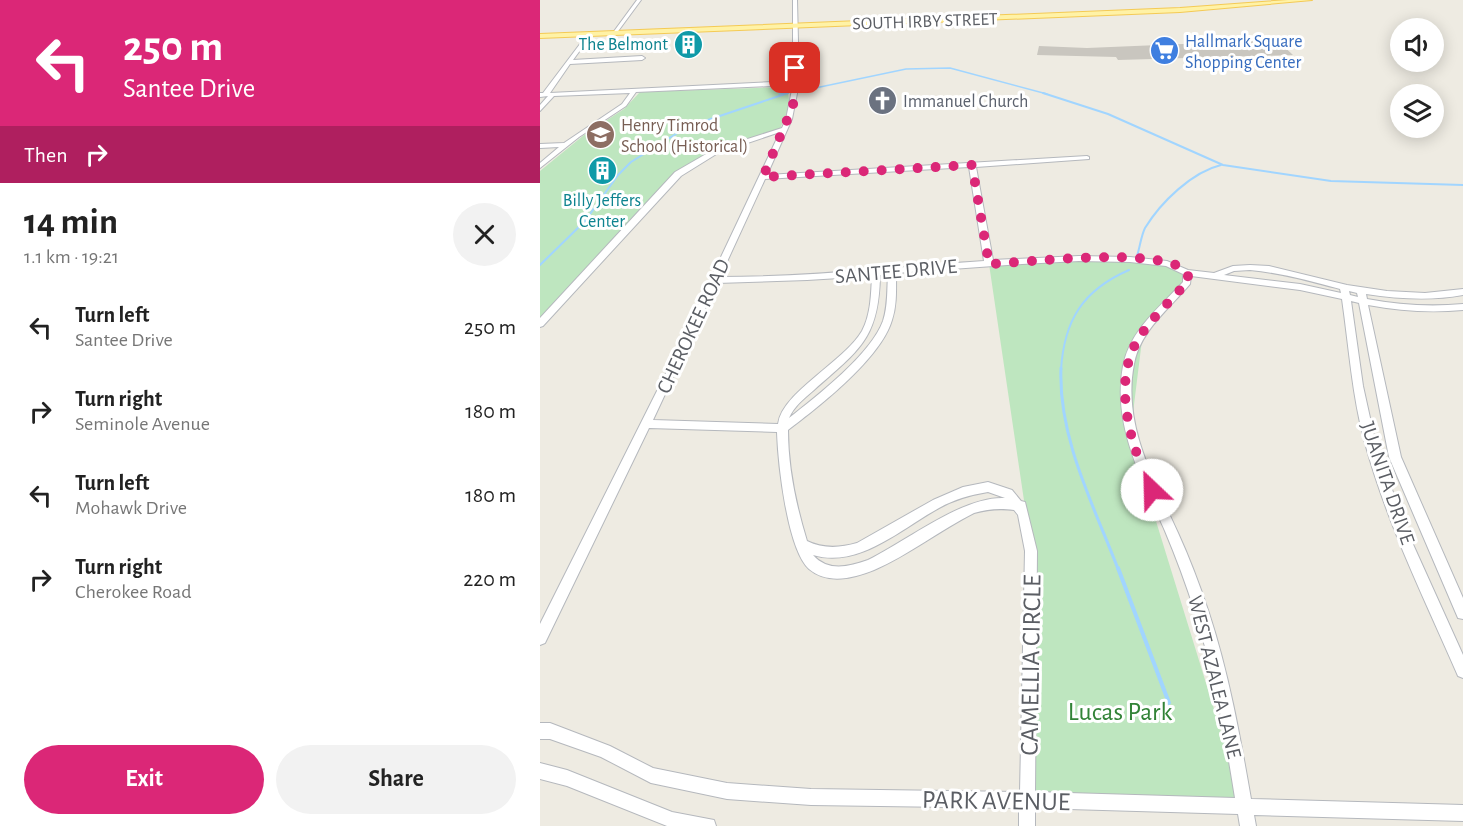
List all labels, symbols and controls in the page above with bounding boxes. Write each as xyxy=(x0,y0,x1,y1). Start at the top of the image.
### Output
street label: SOUTH IRBY STREET xyxy=(852,10,998,34)
map controls xyxy=(1390,18,1444,138)
button: sound xyxy=(1390,18,1444,72)
icon: left xyxy=(24,24,102,102)
text: 250 m xyxy=(123,26,223,68)
building icon: The Belmont xyxy=(673,28,705,60)
place label: Hallmark Square Shopping Center xyxy=(1185,33,1302,72)
supermarket icon: Hallmark Square Shopping Center xyxy=(1148,35,1180,67)
place label: The Belmont xyxy=(578,36,668,54)
pin xyxy=(769,42,820,93)
icon: arrive xyxy=(778,51,811,84)
text: Santee Drive xyxy=(123,75,255,102)
button: layers xyxy=(1390,84,1444,138)
church icon: Immanuel Church xyxy=(866,85,898,117)
place label: Immanuel Church xyxy=(903,93,1028,111)
place label: Henry Timrod School (Historical) xyxy=(621,117,748,156)
school or university icon: Henry Timrod School (Historical) xyxy=(584,119,616,151)
icon: right xyxy=(80,138,113,171)
text: Then xyxy=(24,144,68,166)
building icon: Billy Jeffers Center xyxy=(586,155,618,187)
place label: Billy Jeffers Center xyxy=(563,192,641,231)
button: close xyxy=(453,203,516,266)
text: 14 min xyxy=(24,204,118,240)
text: 1.1 km · 19:21 xyxy=(24,247,119,267)
street label: CHEROKEE ROAD xyxy=(653,256,734,397)
street label: SANTEE DRIVE xyxy=(834,256,958,287)
text: Turn left xyxy=(75,304,149,326)
icon: left xyxy=(24,311,57,344)
text: 250 m xyxy=(464,316,516,338)
text: Santee Drive xyxy=(75,330,173,350)
text: Turn right xyxy=(75,388,162,410)
icon: right xyxy=(24,395,57,428)
text: 180 m xyxy=(465,400,516,422)
text: Seminole Avenue xyxy=(75,414,210,434)
street label: JUANITA DRIVE xyxy=(1357,419,1418,547)
position arrow xyxy=(1120,458,1184,522)
text: Turn left xyxy=(75,472,149,494)
icon: left xyxy=(24,479,57,512)
text: 180 m xyxy=(465,484,516,506)
text: Mohawk Drive xyxy=(75,498,187,518)
text: Turn right xyxy=(75,556,162,578)
icon: right xyxy=(24,563,57,596)
text: 220 m xyxy=(463,568,516,590)
street label: CAMELLIA CIRCLE xyxy=(1016,574,1046,756)
text: Cherokee Road xyxy=(75,582,192,602)
street label: WEST AZALEA LANE xyxy=(1184,593,1245,761)
park label: Lucas Park xyxy=(1068,699,1172,725)
button: Exit xyxy=(24,745,264,814)
button: Share xyxy=(276,745,516,814)
street label: PARK AVENUE xyxy=(922,787,1070,815)

